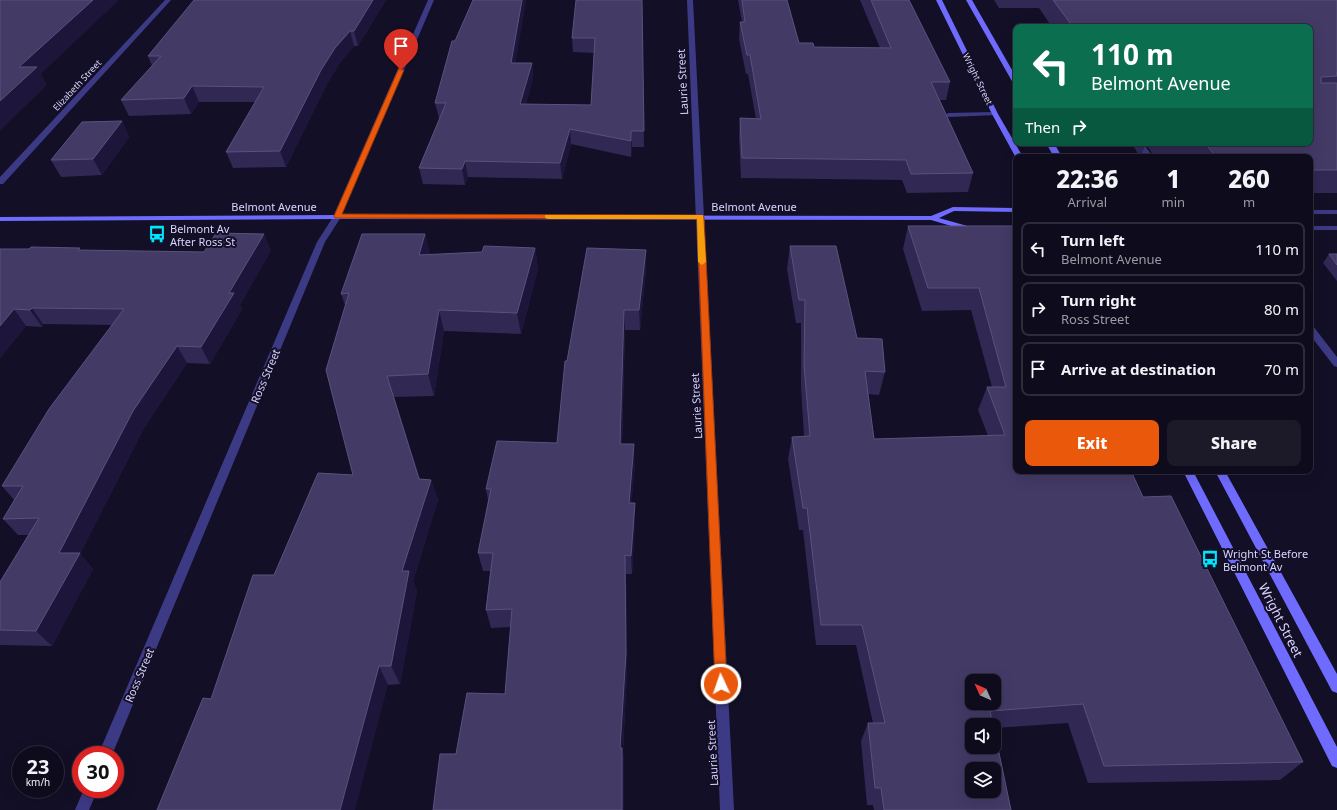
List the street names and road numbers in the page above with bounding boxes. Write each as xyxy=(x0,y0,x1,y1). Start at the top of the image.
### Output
street label: Laurie Street xyxy=(673,49,691,115)
street label: Wright Street xyxy=(960,51,996,108)
street label: Elizabeth Street xyxy=(50,56,105,114)
street label: Belmont Avenue xyxy=(231,199,317,214)
street label: Belmont Avenue xyxy=(711,199,797,214)
street label: Ross Street xyxy=(247,347,283,405)
street label: Laurie Street xyxy=(687,373,705,439)
street label: Wright Street xyxy=(1255,580,1308,660)
street label: Ross Street xyxy=(121,646,157,704)
street label: Laurie Street xyxy=(703,720,721,786)

